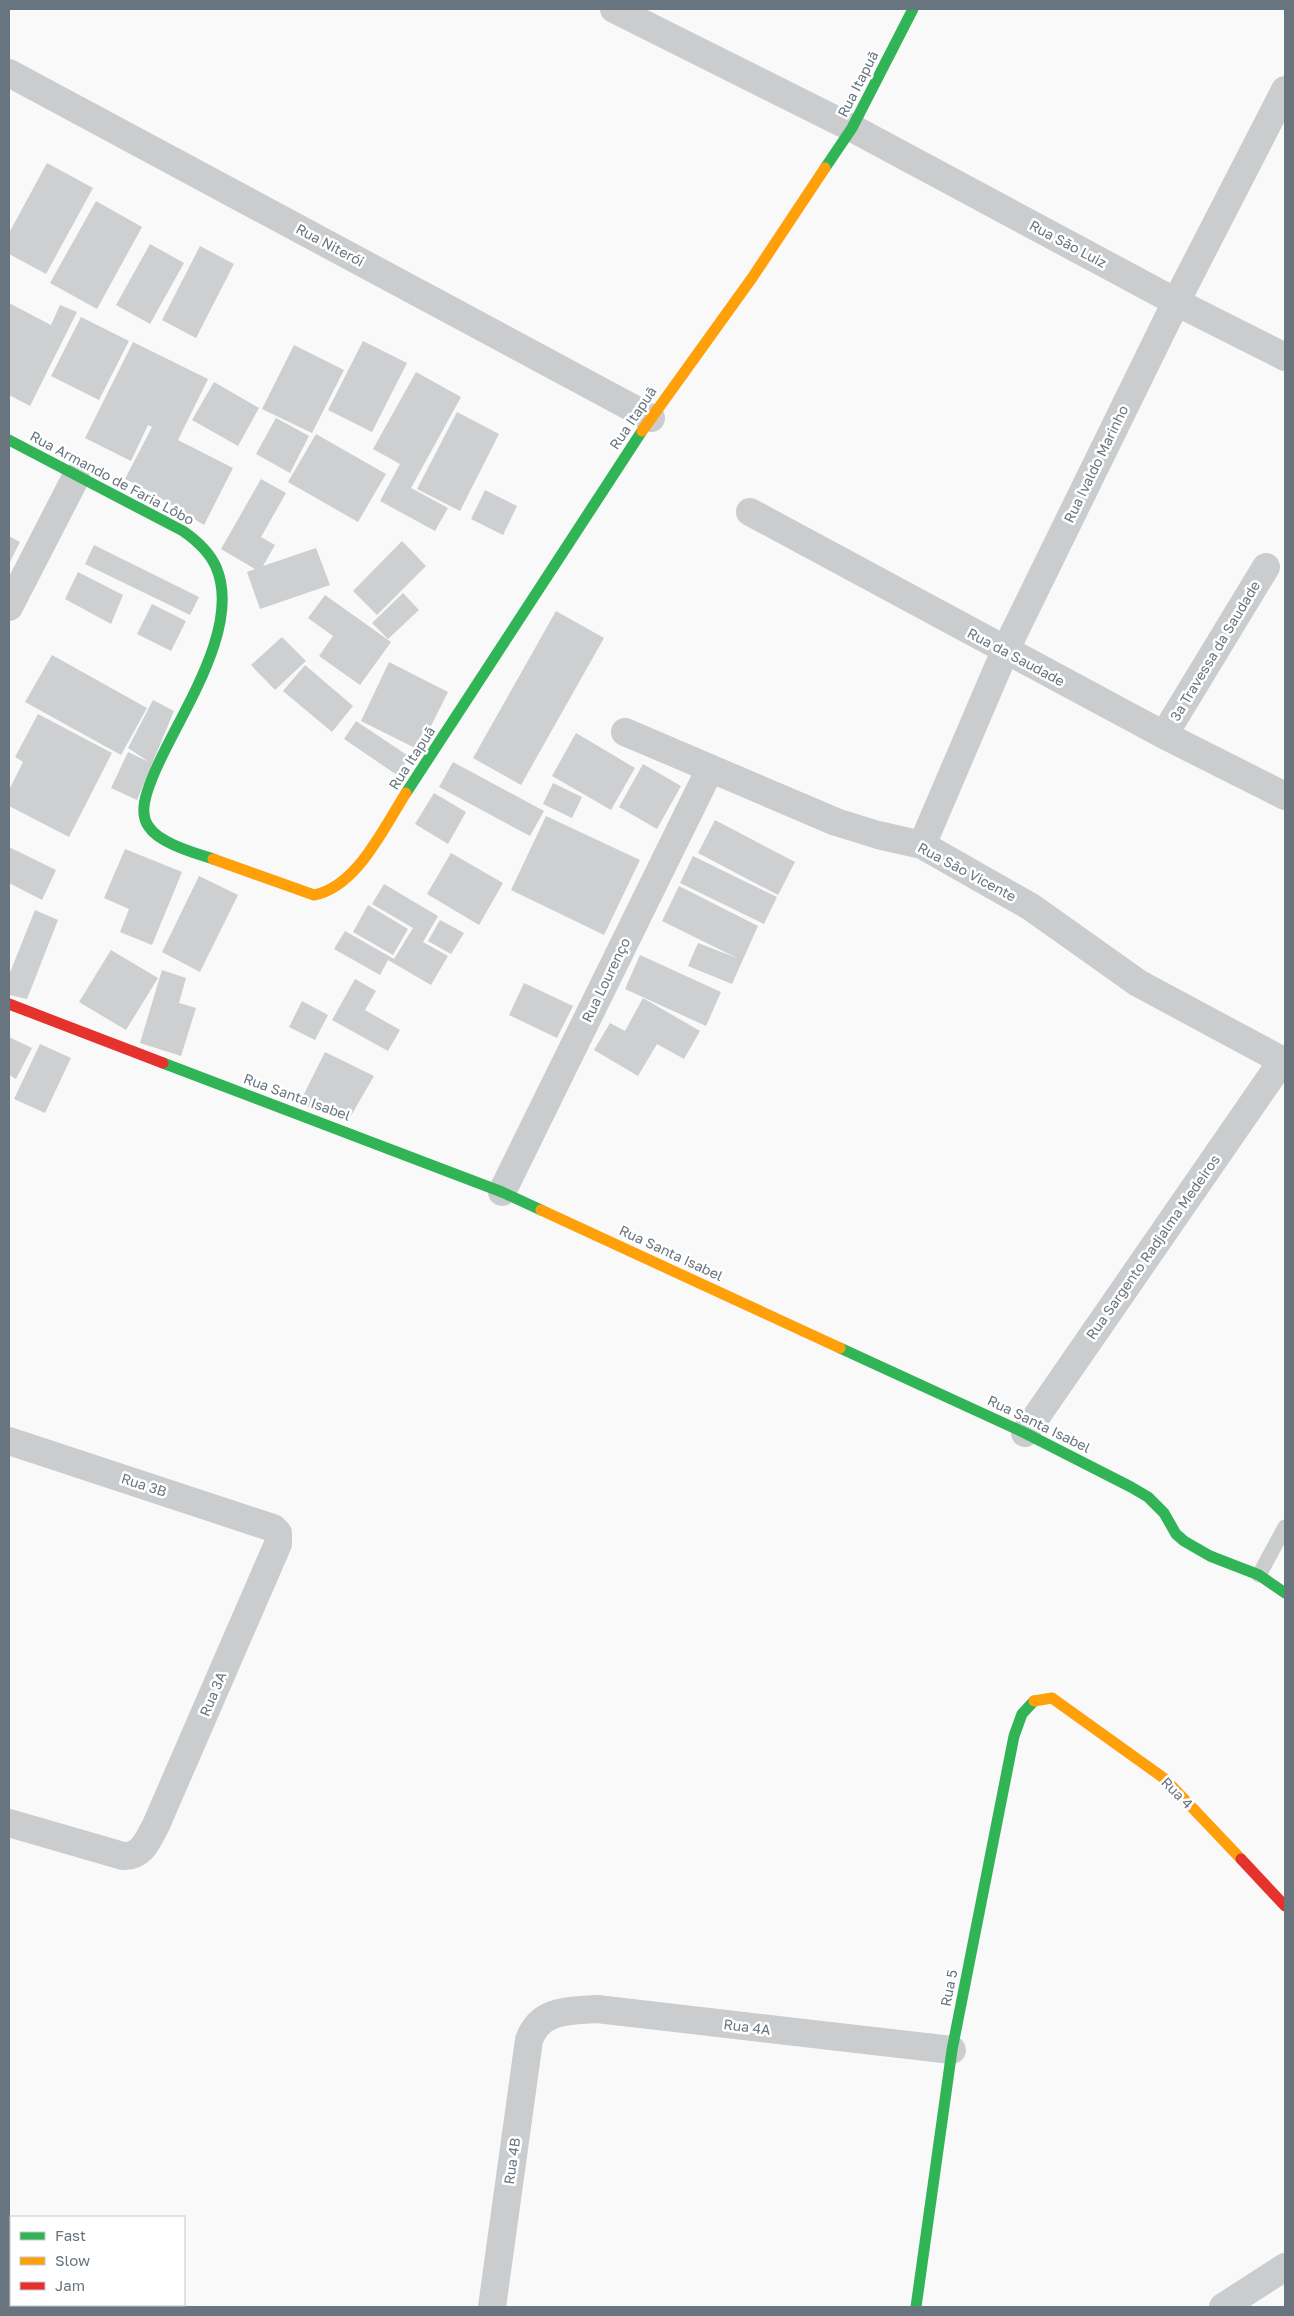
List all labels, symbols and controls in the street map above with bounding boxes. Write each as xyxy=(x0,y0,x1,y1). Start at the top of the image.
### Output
street label: Rua Itapuã xyxy=(834,48,881,120)
street label: Rua São Luiz xyxy=(1027,216,1110,271)
street label: Rua Niterói xyxy=(293,220,367,270)
street label: Rua Itapuã xyxy=(605,383,660,452)
street label: Rua Ivaldo Marinho xyxy=(1060,402,1131,525)
street label: Rua Armando de Faria Lôbo xyxy=(27,427,197,528)
street label: 3ª Travessa da Saudade xyxy=(1166,578,1263,724)
street label: Rua da Saudade xyxy=(965,624,1068,689)
street label: Rua Itapuã xyxy=(385,723,438,793)
street label: Rua São Vicente xyxy=(915,838,1019,905)
street label: Rua Lourenço xyxy=(578,935,633,1025)
street label: Rua Santa Isabel xyxy=(241,1069,353,1124)
street label: Rua Sargento Radjalma Medeiros xyxy=(1082,1151,1223,1342)
street label: Rua Santa Isabel xyxy=(617,1221,726,1284)
street label: Rua Santa Isabel xyxy=(985,1391,1093,1456)
street label: Rua 3B xyxy=(119,1469,169,1500)
street label: Rua 3A xyxy=(196,1668,230,1719)
street label: Rua 4 xyxy=(1158,1773,1197,1812)
street label: Rua 5 xyxy=(937,1968,960,2008)
street label: Rua 4A xyxy=(723,2015,772,2038)
street label: Rua 4B xyxy=(500,2136,523,2185)
legend xyxy=(10,2216,185,2306)
text: Fast xyxy=(55,2226,86,2244)
text: Slow xyxy=(55,2251,90,2269)
text: Jam xyxy=(55,2276,85,2294)

